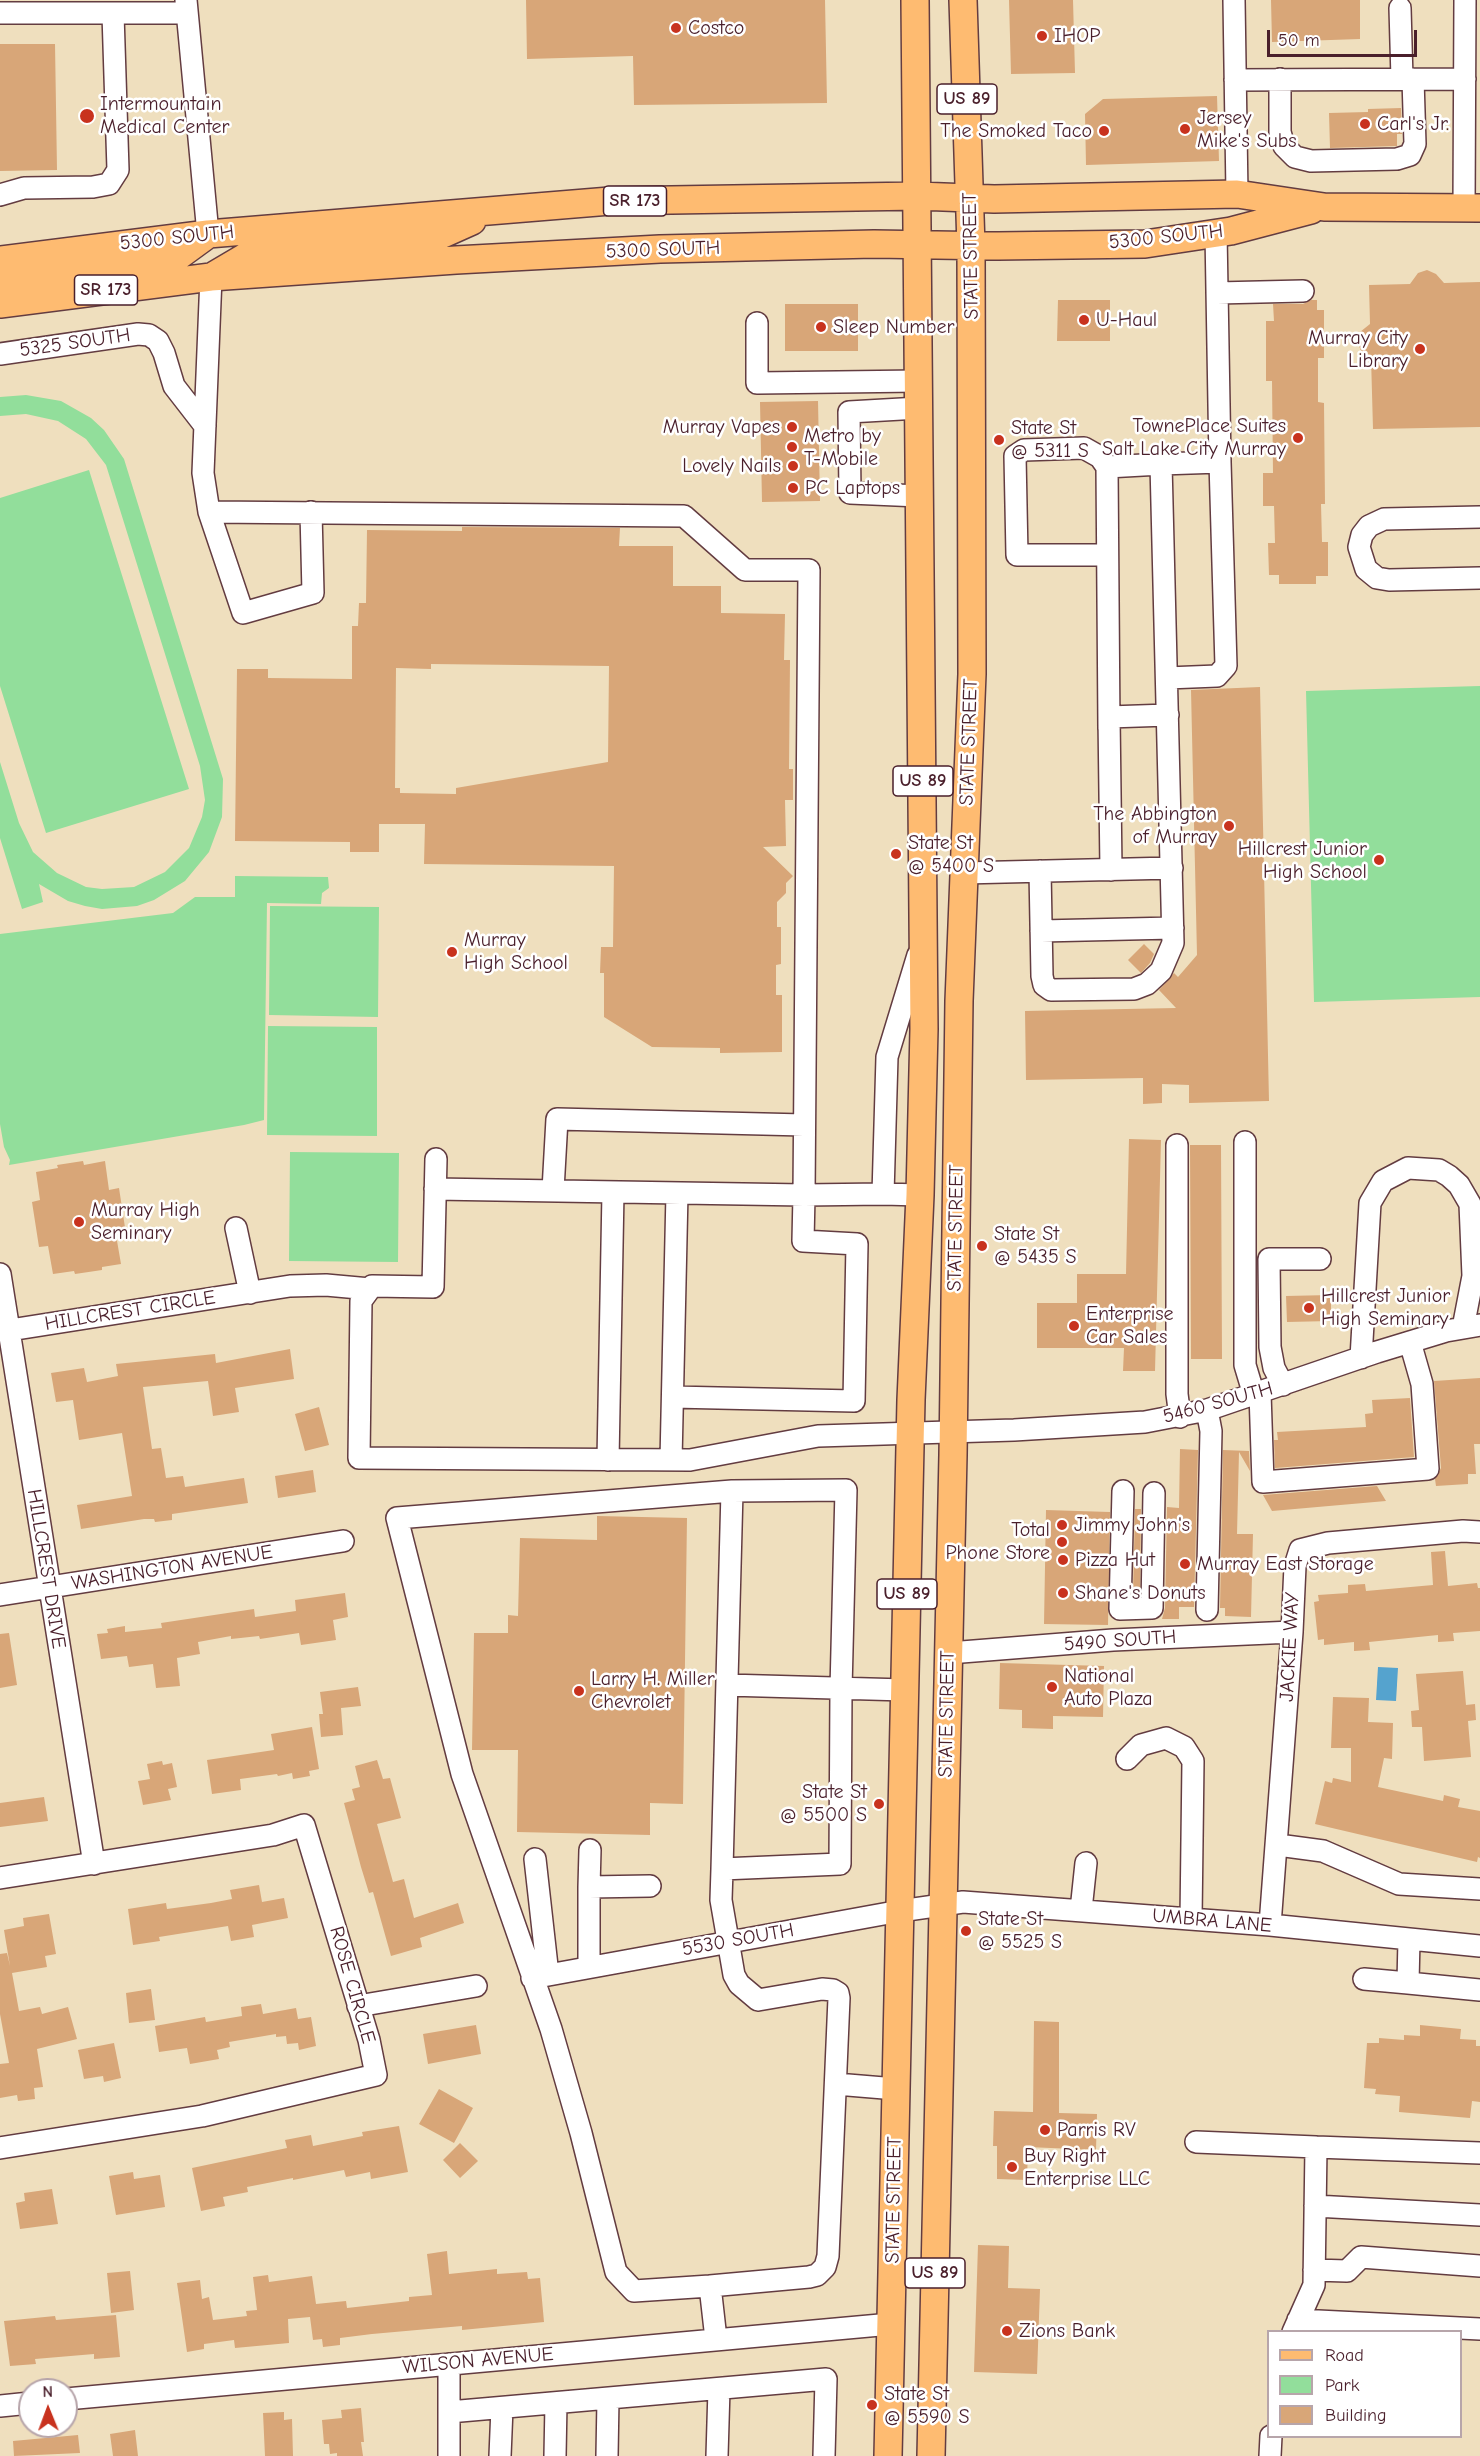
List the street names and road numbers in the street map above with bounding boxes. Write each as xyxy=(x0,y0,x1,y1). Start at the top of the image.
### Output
road number: US 89 xyxy=(937,84,997,114)
road number: SR 173 xyxy=(604,186,666,216)
street label: STATE STREET xyxy=(958,192,984,320)
street label: 5300 SOUTH xyxy=(1108,219,1224,255)
street label: 5300 SOUTH xyxy=(119,220,235,256)
street label: 5300 SOUTH xyxy=(605,236,721,264)
road number: SR 173 xyxy=(74,275,138,305)
street label: 5325 SOUTH xyxy=(18,323,132,363)
street label: STATE STREET xyxy=(955,678,983,806)
road number: US 89 xyxy=(893,766,953,796)
street label: STATE STREET xyxy=(943,1164,969,1292)
street label: HILLCREST CIRCLE xyxy=(43,1286,217,1336)
street label: 5460 SOUTH xyxy=(1160,1377,1276,1429)
street label: HILLCREST DRIVE xyxy=(22,1488,70,1650)
street label: WASHINGTON AVENUE xyxy=(70,1540,274,1596)
road number: US 89 xyxy=(877,1579,937,1609)
street label: JACKIE WAY xyxy=(1275,1592,1305,1702)
street label: 5490 SOUTH xyxy=(1063,1625,1177,1657)
street label: STATE STREET xyxy=(934,1650,960,1778)
street label: UMBRA LANE xyxy=(1151,1904,1273,1938)
street label: 5530 SOUTH xyxy=(680,1918,796,1962)
street label: ROSE CIRCLE xyxy=(324,1924,380,2046)
street label: STATE STREET xyxy=(881,2136,907,2264)
road number: US 89 xyxy=(905,2258,965,2288)
street label: WILSON AVENUE xyxy=(401,2342,555,2380)

